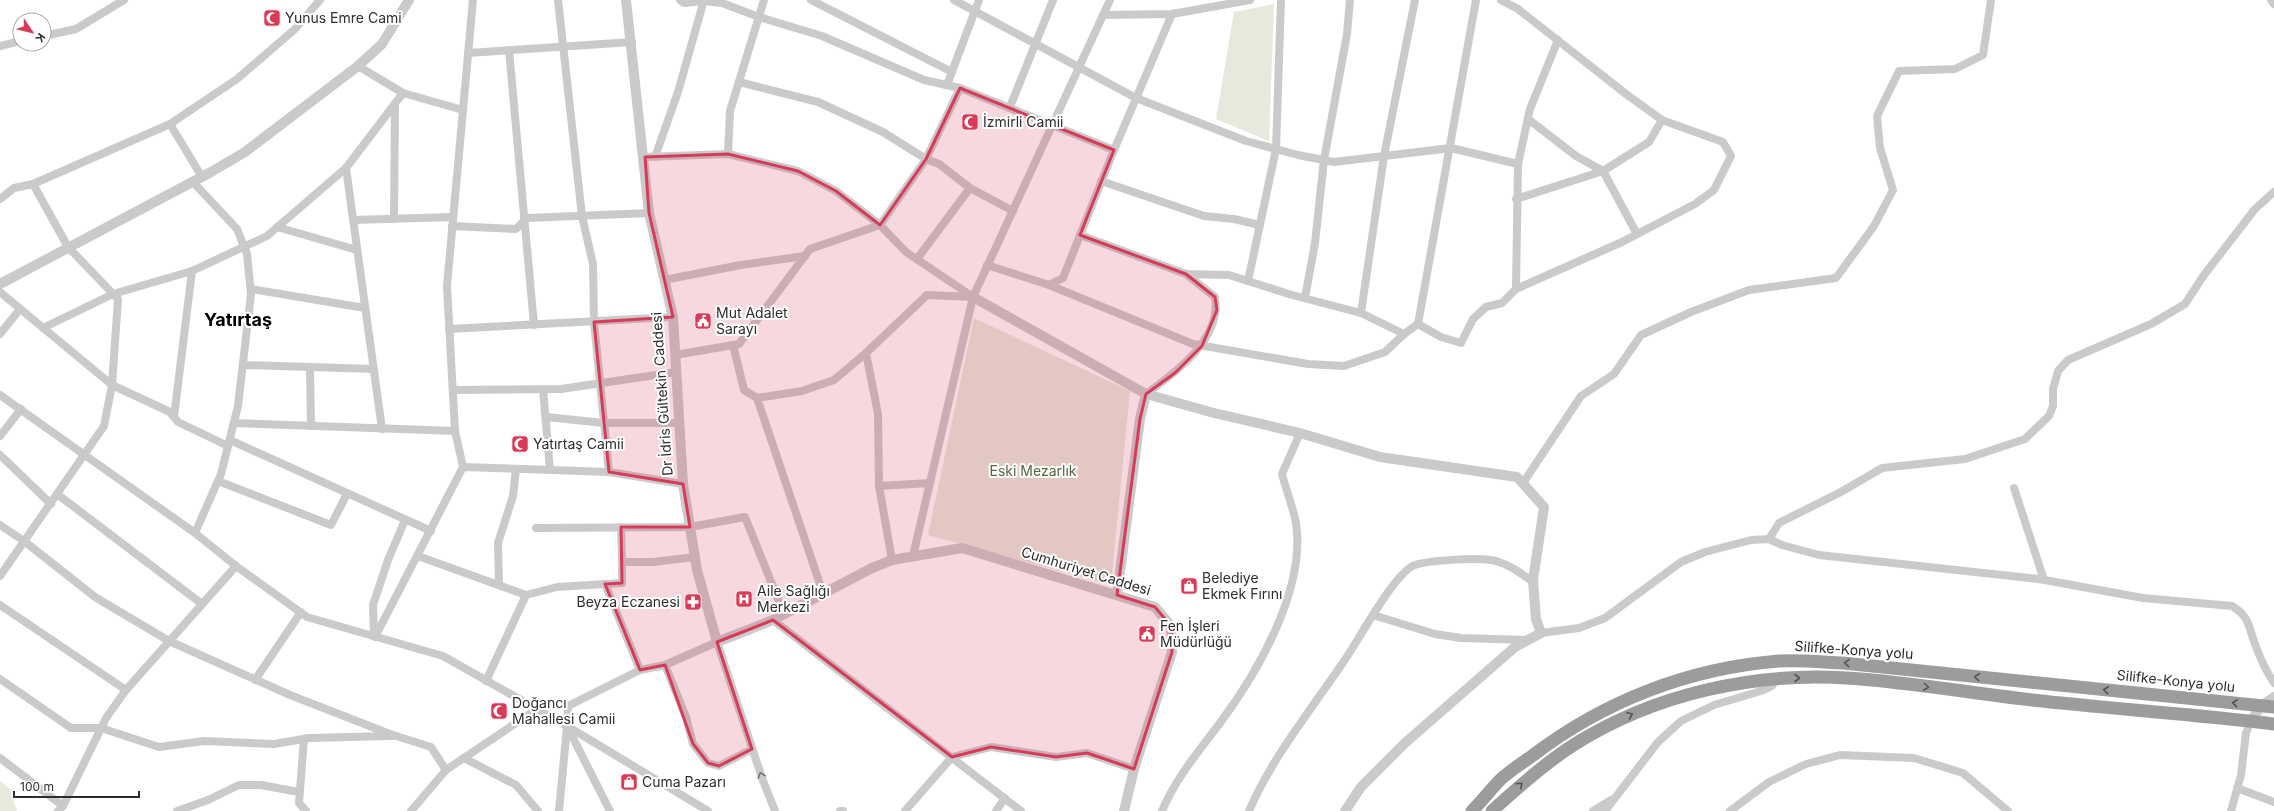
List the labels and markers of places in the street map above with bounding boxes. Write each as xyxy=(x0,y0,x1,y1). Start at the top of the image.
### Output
mosque icon: Yunus Emre Cami xyxy=(262,8,282,28)
place label: Yunus Emre Cami xyxy=(285,9,402,26)
mosque icon: İzmirli Camii xyxy=(960,112,980,132)
place label: İzmirli Camii xyxy=(983,113,1064,130)
place label: Mut Adalet Sarayı xyxy=(716,304,788,337)
public building icon: Mut Adalet Sarayı xyxy=(693,311,713,331)
mosque icon: Yatırtaş Camii xyxy=(510,434,530,454)
place label: Yatırtaş Camii xyxy=(533,435,624,452)
place label: Belediye Ekmek Fırını xyxy=(1202,569,1282,602)
shop icon: Belediye Ekmek Fırını xyxy=(1179,576,1199,596)
place label: Aile Sağlığı Merkezi xyxy=(757,582,830,615)
hospital icon: Aile Sağlığı Merkezi xyxy=(734,589,754,609)
pharmacy icon: Beyza Eczanesi xyxy=(683,592,703,612)
place label: Beyza Eczanesi xyxy=(577,593,680,610)
place label: Fen İşleri Müdürlüğü xyxy=(1160,617,1232,650)
public building icon: Fen İşleri Müdürlüğü xyxy=(1137,624,1157,644)
place label: Doğancı Mahallesi Camii xyxy=(512,694,615,727)
mosque icon: Doğancı Mahallesi Camii xyxy=(489,701,509,721)
shop icon: Cuma Pazarı xyxy=(619,772,639,792)
place label: Cuma Pazarı xyxy=(642,773,726,790)

